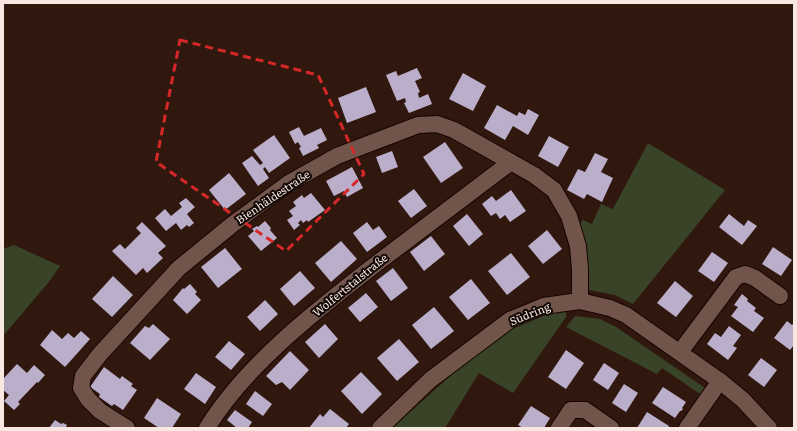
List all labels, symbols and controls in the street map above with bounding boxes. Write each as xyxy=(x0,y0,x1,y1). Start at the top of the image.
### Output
street label: Bienhäldestraße xyxy=(232,165,313,227)
street label: Wolfertstalstraße xyxy=(308,249,391,319)
street label: Südring xyxy=(507,297,553,328)

